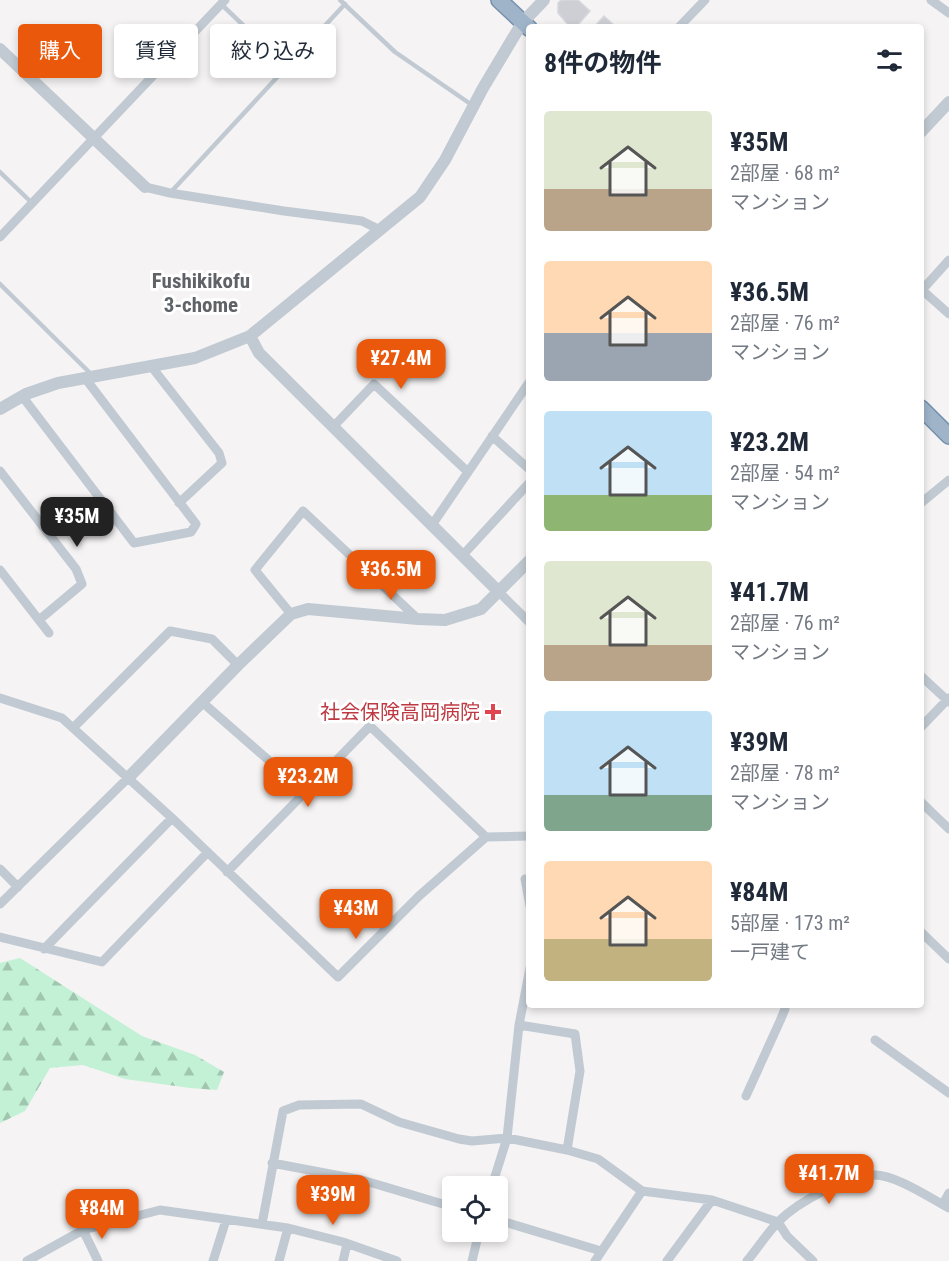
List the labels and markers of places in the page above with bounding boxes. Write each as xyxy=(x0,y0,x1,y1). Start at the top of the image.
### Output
pin: ¥27.4M xyxy=(352,339,450,390)
pin: ¥35M xyxy=(41,497,113,548)
pin: ¥36.5M xyxy=(342,550,440,601)
place label: 社会保険高岡病院 xyxy=(320,700,480,724)
marker: 社会保険高岡病院 xyxy=(484,703,502,721)
pin: ¥23.2M xyxy=(259,757,357,808)
pin: ¥43M xyxy=(320,889,392,940)
pin: ¥41.7M xyxy=(780,1154,878,1205)
pin: ¥39M xyxy=(297,1175,369,1226)
pin: ¥84M xyxy=(66,1189,138,1240)

